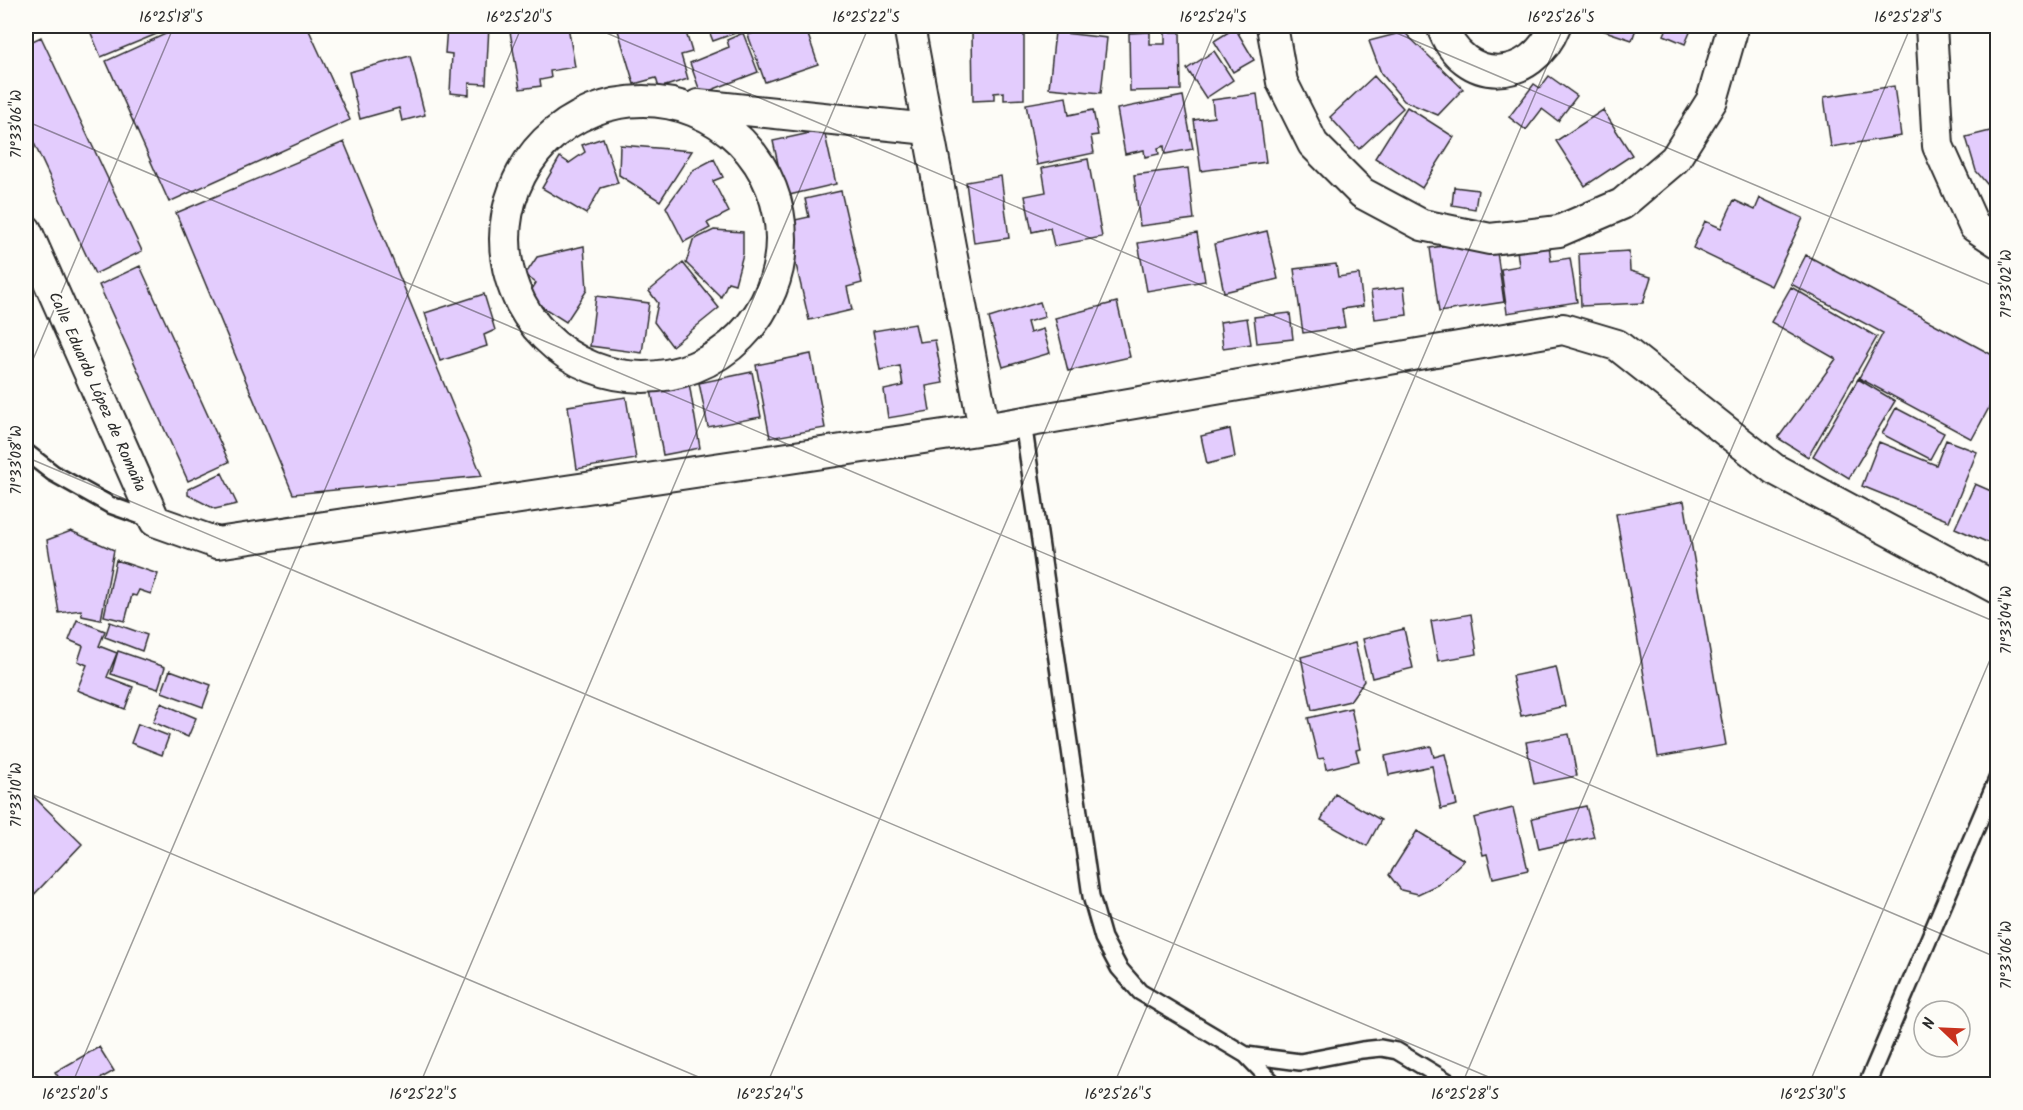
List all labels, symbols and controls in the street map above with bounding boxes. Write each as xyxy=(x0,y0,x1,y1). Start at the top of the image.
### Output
text: 16°25'18"S xyxy=(139,6,203,30)
text: 16°25'20"S xyxy=(486,6,552,30)
text: 16°25'22"S xyxy=(832,6,900,30)
text: 16°25'24"S xyxy=(1180,6,1247,30)
text: 16°25'26"S xyxy=(1527,6,1595,30)
text: 16°25'28"S xyxy=(1874,6,1942,30)
text: 71°33'06"W xyxy=(5,89,29,158)
text: 71°33'02"W xyxy=(1995,249,2019,318)
street label: Calle Eduardo López de Romaña xyxy=(41,288,153,496)
text: 71°33'08"W xyxy=(5,425,29,495)
text: 71°33'04"W xyxy=(1995,585,2019,654)
text: 71°33'10"W xyxy=(5,762,29,827)
text: 71°33'06"W xyxy=(1995,920,2019,989)
north arrow xyxy=(1912,999,1972,1059)
text: N xyxy=(1916,1014,1943,1033)
text: 16°25'20"S xyxy=(42,1083,108,1107)
text: 16°25'22"S xyxy=(389,1083,457,1107)
text: 16°25'24"S xyxy=(737,1083,804,1107)
text: 16°25'26"S xyxy=(1084,1083,1152,1107)
text: 16°25'28"S xyxy=(1431,1083,1499,1107)
text: 16°25'30"S xyxy=(1780,1083,1846,1107)

